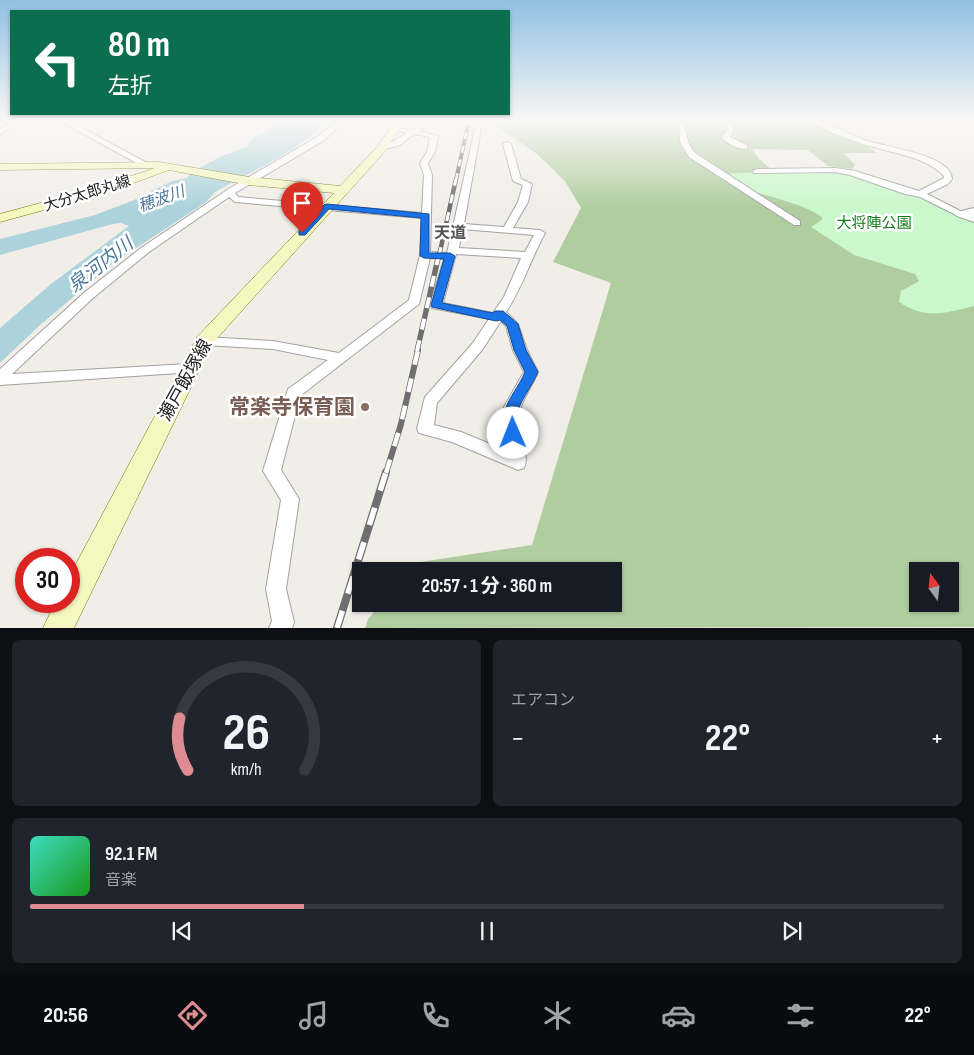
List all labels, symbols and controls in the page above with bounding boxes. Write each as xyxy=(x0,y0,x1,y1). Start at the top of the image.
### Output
text: 80 m xyxy=(108,24,170,67)
icon: left xyxy=(25,30,90,95)
text: 左折 xyxy=(108,73,152,100)
street label: 大分太郎丸線 xyxy=(41,171,133,216)
water label: 穂波川 xyxy=(136,182,189,217)
pin xyxy=(281,182,323,233)
icon: arrive xyxy=(288,189,316,217)
park label: 大将陣公園 xyxy=(836,214,912,233)
district label: 天道 xyxy=(434,224,466,243)
water label: 泉河内川 xyxy=(64,231,140,298)
street label: 瀬戸飯塚線 xyxy=(154,336,216,425)
place label: 常楽寺保育園 xyxy=(229,395,355,420)
marker: 常楽寺保育園 xyxy=(359,401,371,413)
position arrow xyxy=(486,406,538,458)
speed limit sign: 30 xyxy=(15,548,80,613)
north arrow xyxy=(909,562,959,612)
map controls xyxy=(909,562,959,612)
text: 20:57 · 1 分 · 360 m xyxy=(422,575,552,598)
text: エアコン xyxy=(511,691,575,710)
text: 26 xyxy=(223,702,270,765)
text: 22° xyxy=(705,716,750,761)
text: − xyxy=(511,722,525,755)
text: + xyxy=(930,722,944,755)
text: km/h xyxy=(231,759,262,780)
text: 92.1 FM xyxy=(105,843,157,866)
text: 音楽 xyxy=(105,871,137,890)
icon: previous xyxy=(168,917,196,945)
icon: pause xyxy=(473,917,501,945)
icon: next xyxy=(778,917,806,945)
icon: directions xyxy=(175,998,210,1033)
icon: music xyxy=(296,998,331,1033)
icon: phone xyxy=(418,998,453,1033)
icon: climate xyxy=(540,998,575,1033)
icon: car xyxy=(661,998,696,1033)
icon: filters xyxy=(783,998,818,1033)
text: 20:56 xyxy=(43,1002,88,1029)
text: 22° xyxy=(904,1002,931,1029)

